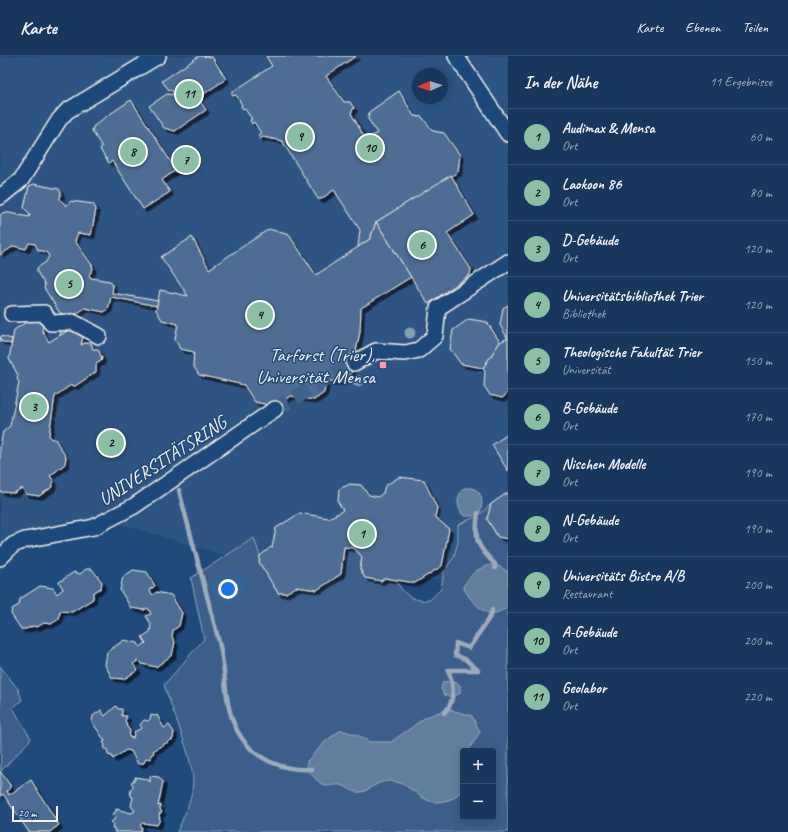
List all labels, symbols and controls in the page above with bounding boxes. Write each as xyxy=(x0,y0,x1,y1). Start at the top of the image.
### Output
text: Karte xyxy=(20,16,57,40)
text: Karte xyxy=(636,19,663,36)
text: Ebenen xyxy=(685,19,720,36)
text: Teilen xyxy=(742,19,768,36)
north arrow xyxy=(412,68,448,104)
text: In der Nähe xyxy=(524,72,597,93)
text: 11 Ergebnisse xyxy=(710,74,772,90)
pin: 11 xyxy=(176,79,202,109)
text: Audimax & Mensa xyxy=(562,119,655,138)
pin: 9 xyxy=(287,122,313,152)
text: 1 xyxy=(534,129,540,145)
text: 60 m xyxy=(750,129,772,145)
pin: 10 xyxy=(357,133,383,163)
pin: 8 xyxy=(120,137,146,167)
text: Ort xyxy=(562,138,577,154)
pin: 7 xyxy=(173,145,199,175)
text: Laokoon 86 xyxy=(562,175,621,194)
text: 2 xyxy=(534,185,540,201)
text: 80 m xyxy=(750,185,772,201)
text: Ort xyxy=(562,194,577,210)
pin: 6 xyxy=(409,230,435,260)
text: D-Gebäude xyxy=(562,231,618,250)
text: 3 xyxy=(534,241,540,257)
text: 120 m xyxy=(744,241,772,257)
text: Ort xyxy=(562,250,577,266)
pin: 5 xyxy=(56,269,82,299)
text: Universitätsbibliothek Trier xyxy=(562,287,703,306)
text: 4 xyxy=(534,297,540,313)
text: 120 m xyxy=(744,297,772,313)
pin: 4 xyxy=(247,300,273,330)
text: Bibliothek xyxy=(562,306,606,322)
place label: Tarforst (Trier), Universität Mensa xyxy=(256,343,376,389)
text: Theologische Fakultät Trier xyxy=(562,343,701,362)
text: 5 xyxy=(534,353,540,369)
text: 150 m xyxy=(744,353,772,369)
marker: Tarforst (Trier), Universität Mensa xyxy=(378,360,388,370)
text: Universität xyxy=(562,362,611,378)
pin: 3 xyxy=(21,392,47,422)
text: B-Gebäude xyxy=(562,399,617,418)
text: 6 xyxy=(534,409,540,425)
text: 170 m xyxy=(744,409,772,425)
street label: UNIVERSITÄTSRING xyxy=(94,410,232,511)
text: Ort xyxy=(562,418,577,434)
pin: 2 xyxy=(98,428,124,458)
text: Nischen Modelle xyxy=(562,455,645,474)
text: 7 xyxy=(534,465,540,481)
text: 190 m xyxy=(744,465,772,481)
text: Ort xyxy=(562,474,577,490)
text: N-Gebäude xyxy=(562,511,618,530)
pin: 1 xyxy=(349,519,375,549)
text: 8 xyxy=(534,521,540,537)
text: 190 m xyxy=(744,521,772,537)
text: Ort xyxy=(562,530,577,546)
text: Universitäts Bistro A/B xyxy=(562,567,684,586)
text: 9 xyxy=(534,577,540,593)
text: 200 m xyxy=(744,577,772,593)
your location xyxy=(218,579,238,599)
text: Restaurant xyxy=(562,586,612,602)
text: A-Gebäude xyxy=(562,623,617,642)
text: 10 xyxy=(531,633,543,649)
text: 200 m xyxy=(744,633,772,649)
text: Ort xyxy=(562,642,577,658)
text: Geolabor xyxy=(562,679,606,698)
text: 11 xyxy=(531,689,543,705)
text: 220 m xyxy=(744,689,772,705)
text: Ort xyxy=(562,698,577,714)
map controls xyxy=(460,748,496,820)
button: + xyxy=(460,748,496,784)
button: − xyxy=(460,784,496,820)
scale bar xyxy=(12,804,58,823)
text: 20 m xyxy=(18,806,37,820)

